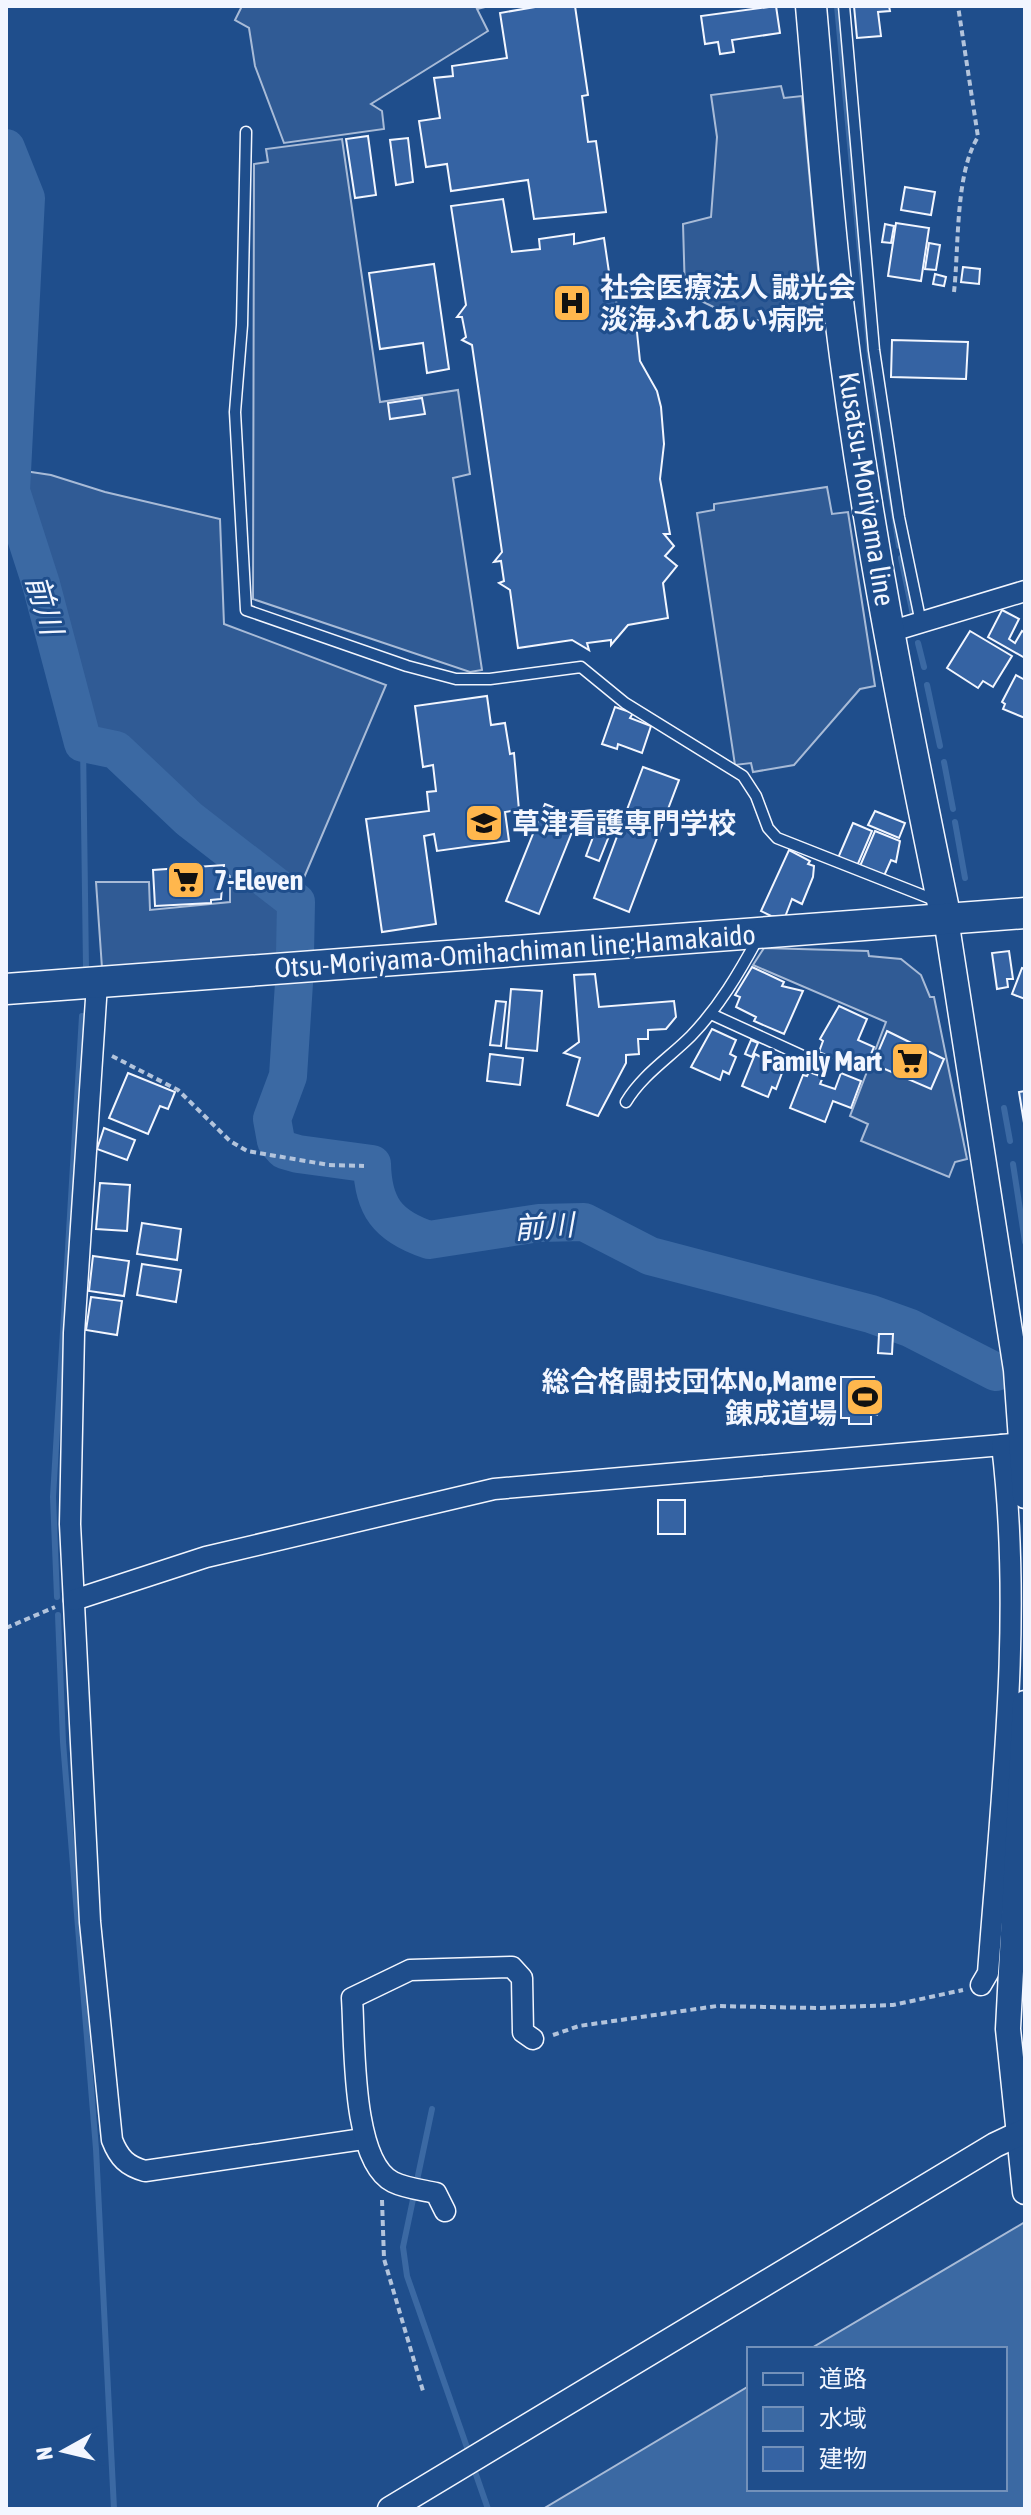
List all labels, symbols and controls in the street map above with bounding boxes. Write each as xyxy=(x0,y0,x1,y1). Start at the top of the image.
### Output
place label: 社会医療法人 誠光会 淡海ふれあい病院 xyxy=(600,271,856,335)
hospital icon: 社会医療法人 誠光会 淡海ふれあい病院 xyxy=(551,282,593,324)
street label: Kusatsu-Moriyama line xyxy=(833,370,901,608)
water label: 前川 xyxy=(20,571,70,641)
school or university icon: 草津看護専門学校 xyxy=(463,802,505,844)
place label: 草津看護専門学校 xyxy=(512,807,736,839)
supermarket icon: 7-Eleven xyxy=(165,859,207,901)
place label: 7-Eleven xyxy=(214,864,303,896)
street label: Otsu-Moriyama-Omihachiman line;Hamakaido xyxy=(273,918,757,984)
supermarket icon: Family Mart xyxy=(889,1040,931,1082)
place label: Family Mart xyxy=(761,1045,882,1077)
water label: 前川 xyxy=(513,1207,578,1245)
place label: 総合格闘技団体No,Mame 錬成道場 xyxy=(542,1365,837,1429)
sports icon: 総合格闘技団体No,Mame 錬成道場 xyxy=(844,1376,886,1418)
legend xyxy=(747,2347,1007,2491)
text: 道路 xyxy=(819,2365,867,2392)
text: 水域 xyxy=(819,2405,867,2432)
north arrow xyxy=(24,2411,104,2491)
text: 建物 xyxy=(819,2445,867,2472)
text: N xyxy=(30,2446,58,2462)

